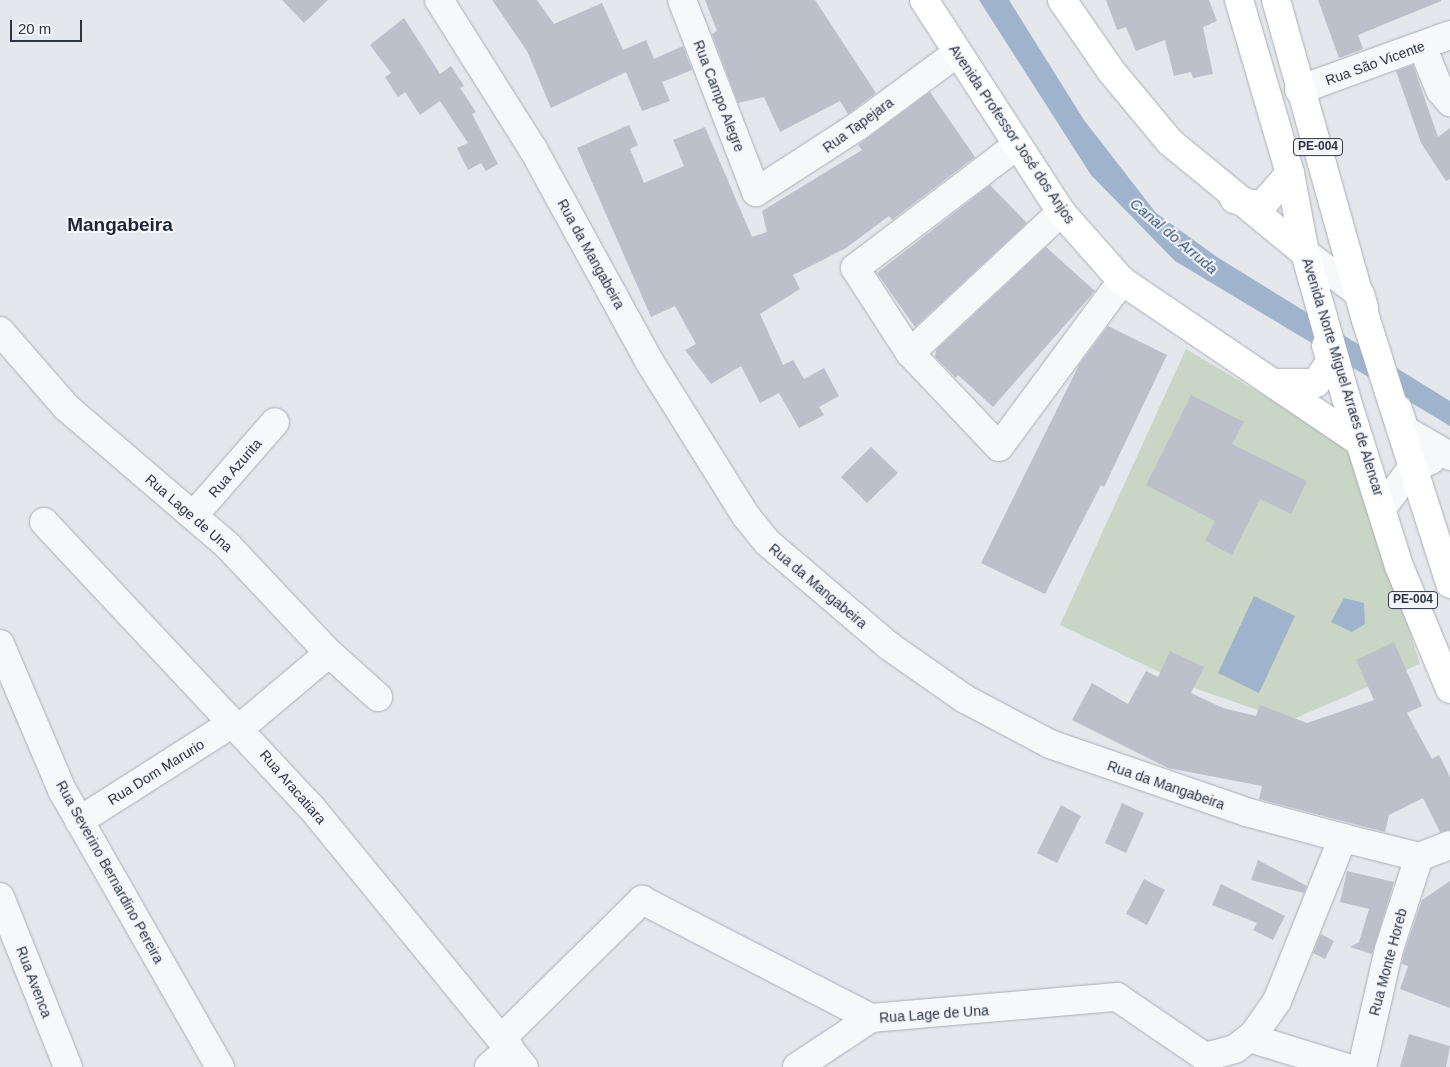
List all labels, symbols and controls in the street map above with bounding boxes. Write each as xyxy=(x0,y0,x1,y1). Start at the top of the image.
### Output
scale bar xyxy=(12,10,85,42)
text: 20 m xyxy=(18,20,51,37)
street label: Rua Campo Alegre xyxy=(690,37,748,155)
street label: Rua São Vicente xyxy=(1323,37,1427,89)
street label: Avenida Professor José dos Anjos xyxy=(945,41,1079,227)
street label: Rua Tapejara xyxy=(819,94,897,156)
road number: PE-004 xyxy=(1292,138,1344,156)
water label: Canal do Arruda xyxy=(1126,194,1222,278)
street label: Rua da Mangabeira xyxy=(554,196,628,312)
district label: Mangabeira xyxy=(67,214,173,236)
street label: Avenida Norte Miguel Arraes de Alencar xyxy=(1298,255,1388,499)
street label: Rua Azurita xyxy=(205,435,265,501)
street label: Rua Lage de Una xyxy=(142,471,236,555)
street label: Rua da Mangabeira xyxy=(765,540,871,632)
road number: PE-004 xyxy=(1387,590,1439,610)
street label: Rua Dom Marurio xyxy=(105,736,207,808)
street label: Rua Aracatiara xyxy=(256,746,330,828)
street label: Rua da Mangabeira xyxy=(1105,757,1227,813)
street label: Rua Severino Bernardino Pereira xyxy=(53,778,167,966)
street label: Rua Monte Horeb xyxy=(1366,906,1410,1018)
street label: Rua Avenca xyxy=(13,944,55,1020)
street label: Rua Lage de Una xyxy=(879,1002,989,1026)

